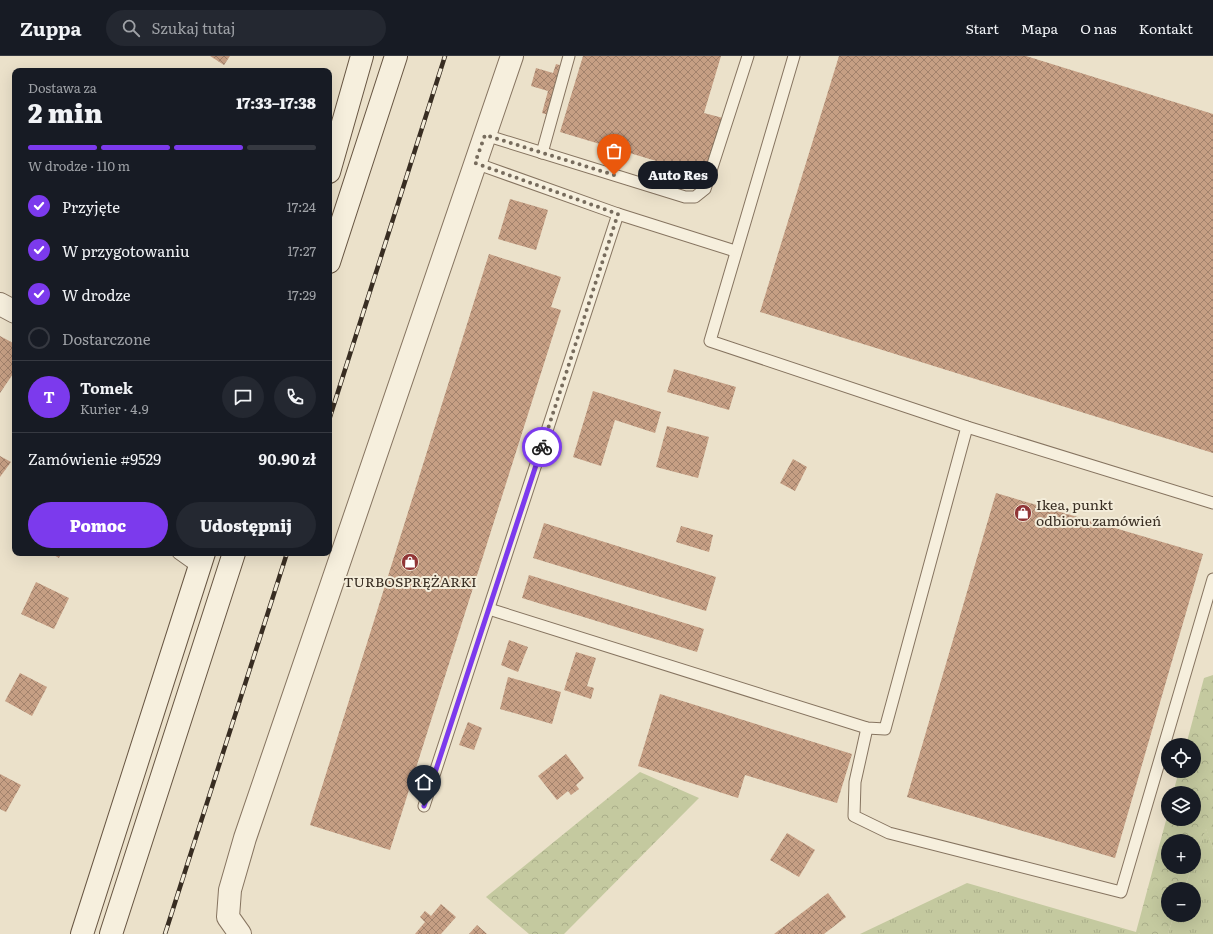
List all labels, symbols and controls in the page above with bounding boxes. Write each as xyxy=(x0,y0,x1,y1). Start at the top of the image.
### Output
search box xyxy=(106,10,386,46)
text: Zuppa xyxy=(20,14,82,42)
text: Szukaj tutaj xyxy=(152,16,235,39)
icon: search xyxy=(120,17,142,39)
text: Start xyxy=(965,18,999,38)
text: Mapa xyxy=(1021,18,1058,38)
text: O nas xyxy=(1080,18,1117,38)
text: Kontakt xyxy=(1139,18,1193,38)
text: Dostawa za xyxy=(28,78,97,97)
text: 17:33–17:38 xyxy=(236,91,316,114)
text: 2 min xyxy=(28,92,103,131)
pin xyxy=(597,134,631,175)
icon: bag xyxy=(603,140,625,162)
text: W drodze · 110 m xyxy=(28,156,130,175)
callout: Auto Res xyxy=(638,161,718,189)
text: Auto Res xyxy=(648,165,708,184)
icon: check xyxy=(28,195,50,217)
text: Przyjęte xyxy=(62,195,120,218)
text: 17:24 xyxy=(287,197,316,216)
icon: check xyxy=(28,239,50,261)
text: W przygotowaniu xyxy=(62,239,190,262)
text: 17:27 xyxy=(288,241,316,260)
icon: check xyxy=(28,283,50,305)
text: W drodze xyxy=(62,283,130,306)
text: 17:29 xyxy=(287,285,316,304)
text: Dostarczone xyxy=(62,327,151,350)
text: Tomek xyxy=(80,376,133,399)
button: chat xyxy=(222,376,264,418)
button: phone xyxy=(274,376,316,418)
text: T xyxy=(43,385,55,408)
text: Kurier · 4.9 xyxy=(80,399,149,418)
courier xyxy=(522,427,562,467)
icon: bike xyxy=(531,436,553,458)
text: Zamówienie #9529 xyxy=(28,447,161,470)
text: 90.90 zł xyxy=(259,447,316,470)
place label: Ikea, punkt odbioru zamówień xyxy=(1036,494,1161,530)
button: Pomoc xyxy=(28,502,168,548)
button: Udostępnij xyxy=(176,502,316,548)
shop icon: Ikea, punkt odbioru zamówień xyxy=(1013,503,1033,523)
shop icon: TURBOSPRĘŻARKI xyxy=(400,552,420,572)
place label: TURBOSPRĘŻARKI xyxy=(343,571,477,591)
map controls xyxy=(1161,738,1201,922)
button: locate xyxy=(1161,738,1201,778)
pin xyxy=(407,765,441,806)
icon: home xyxy=(413,771,435,793)
button: layers xyxy=(1161,786,1201,826)
button: + xyxy=(1161,834,1201,874)
button: − xyxy=(1161,882,1201,922)

